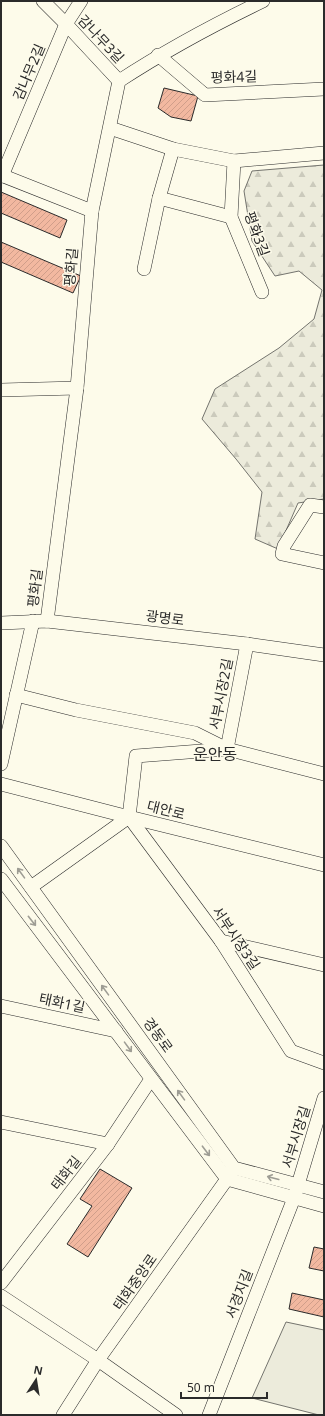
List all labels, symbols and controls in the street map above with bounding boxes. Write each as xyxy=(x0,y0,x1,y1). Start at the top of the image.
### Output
street label: 감나무3길 xyxy=(74,10,129,67)
street label: 감나무2길 xyxy=(8,41,49,103)
street label: 평화4길 xyxy=(210,66,258,87)
street label: 평화3길 xyxy=(241,209,274,259)
street label: 평화길 xyxy=(59,247,82,287)
street label: 평화길 xyxy=(23,568,46,608)
street label: 광명로 xyxy=(145,606,186,629)
street label: 서부시장2길 xyxy=(204,657,237,731)
district label: 운안동 xyxy=(193,743,237,765)
street label: 대안로 xyxy=(145,796,187,823)
one-way arrow xyxy=(16,868,25,879)
street label: 서부시장3길 xyxy=(208,902,265,973)
one-way arrow xyxy=(28,916,37,927)
one-way arrow xyxy=(101,984,109,995)
street label: 태화1길 xyxy=(37,988,87,1017)
street label: 경동로 xyxy=(139,1013,178,1056)
one-way arrow xyxy=(124,1041,132,1052)
one-way arrow xyxy=(177,1089,186,1100)
street label: 서부시장길 xyxy=(277,1103,314,1170)
one-way arrow xyxy=(202,1146,210,1157)
street label: 태화길 xyxy=(46,1152,85,1194)
one-way arrow xyxy=(267,1174,280,1181)
street label: 태화중앙로 xyxy=(108,1250,161,1314)
street label: 서경지길 xyxy=(220,1266,257,1321)
north arrow xyxy=(16,1360,56,1400)
text: N xyxy=(32,1361,44,1378)
scale bar xyxy=(181,1374,267,1400)
text: 50 m xyxy=(187,1379,215,1396)

